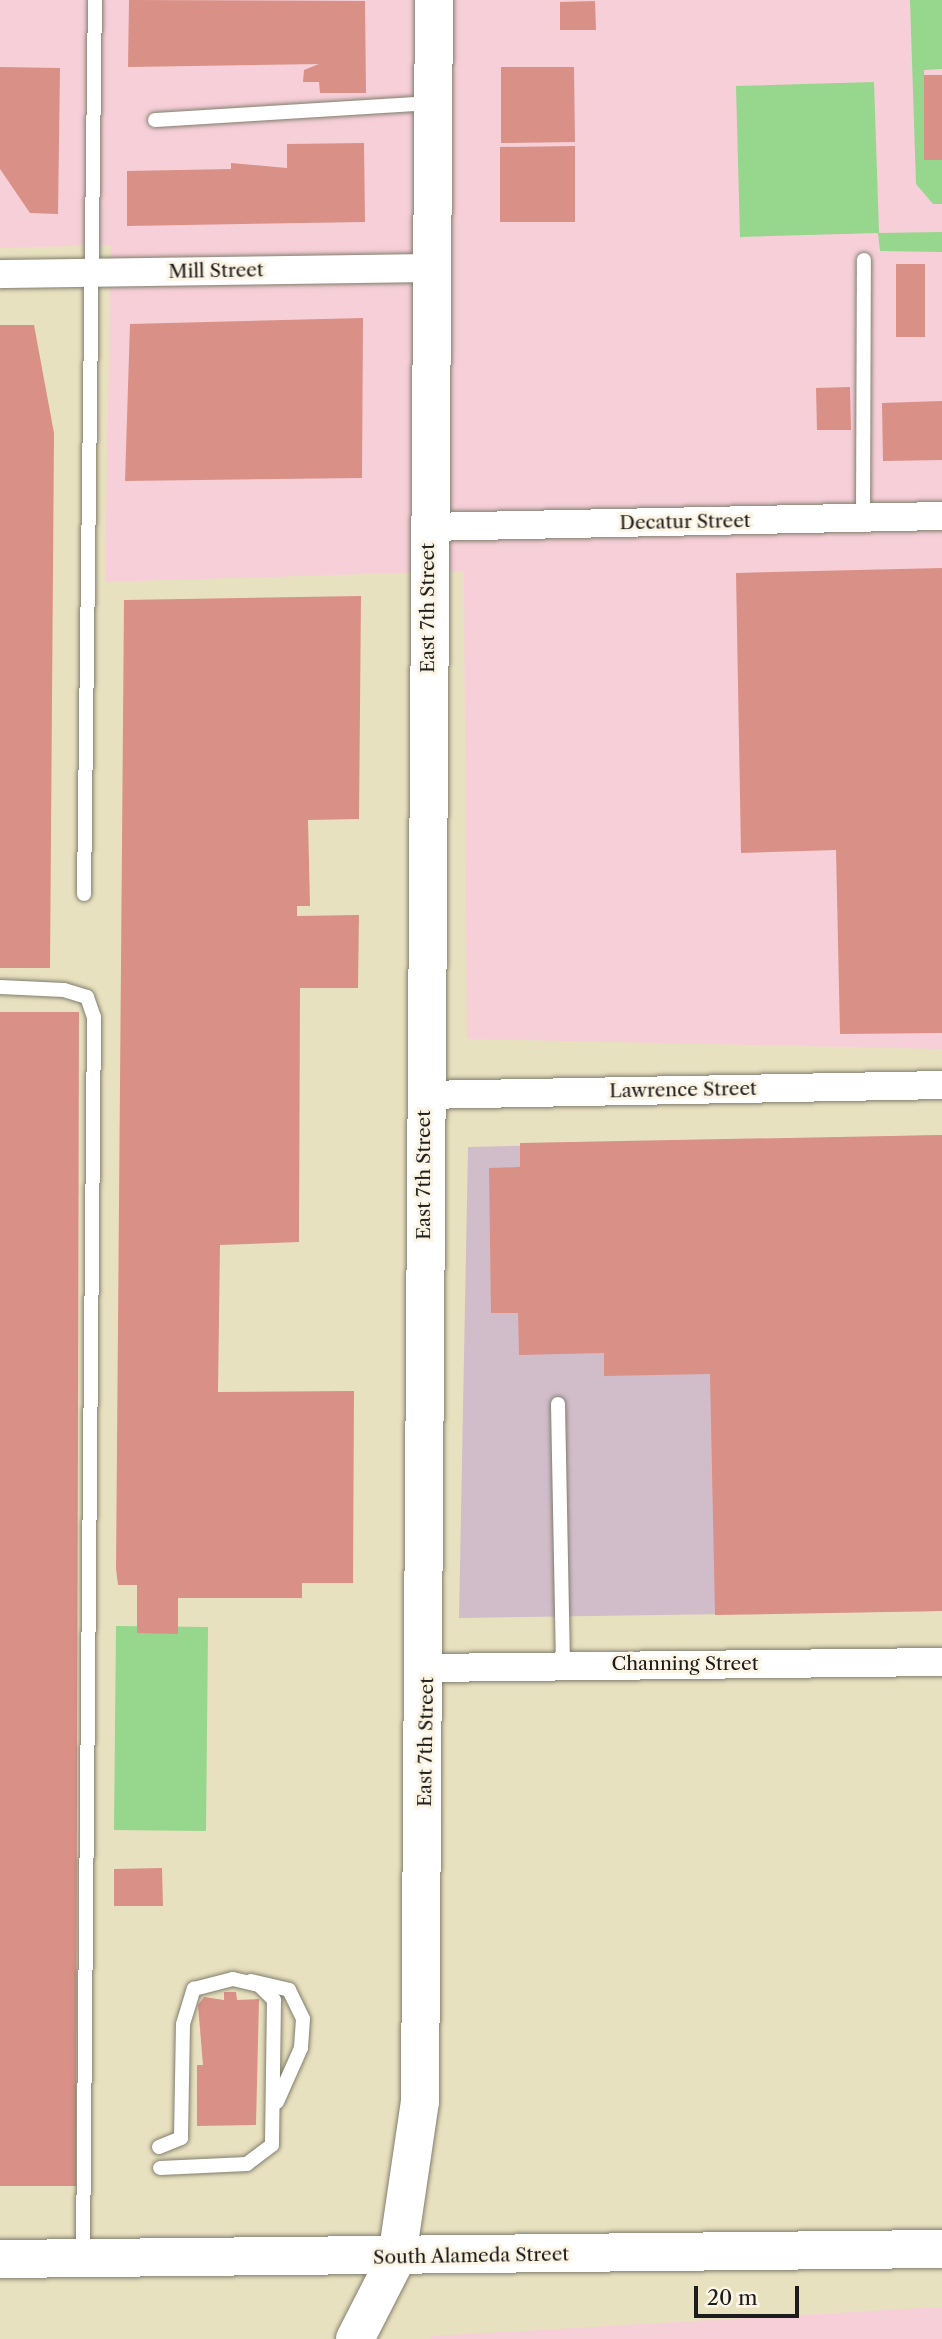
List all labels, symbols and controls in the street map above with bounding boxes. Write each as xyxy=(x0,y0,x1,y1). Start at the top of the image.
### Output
street label: Mill Street xyxy=(168,259,264,283)
street label: Decatur Street xyxy=(619,509,751,535)
street label: East 7th Street xyxy=(417,543,439,673)
street label: Lawrence Street xyxy=(609,1077,757,1103)
street label: East 7th Street xyxy=(413,1110,435,1240)
street label: Channing Street xyxy=(612,1653,758,1675)
street label: East 7th Street xyxy=(413,1677,439,1807)
street label: South Alameda Street xyxy=(372,2243,570,2269)
scale bar xyxy=(697,2272,802,2316)
text: 20 m xyxy=(707,2285,758,2310)

